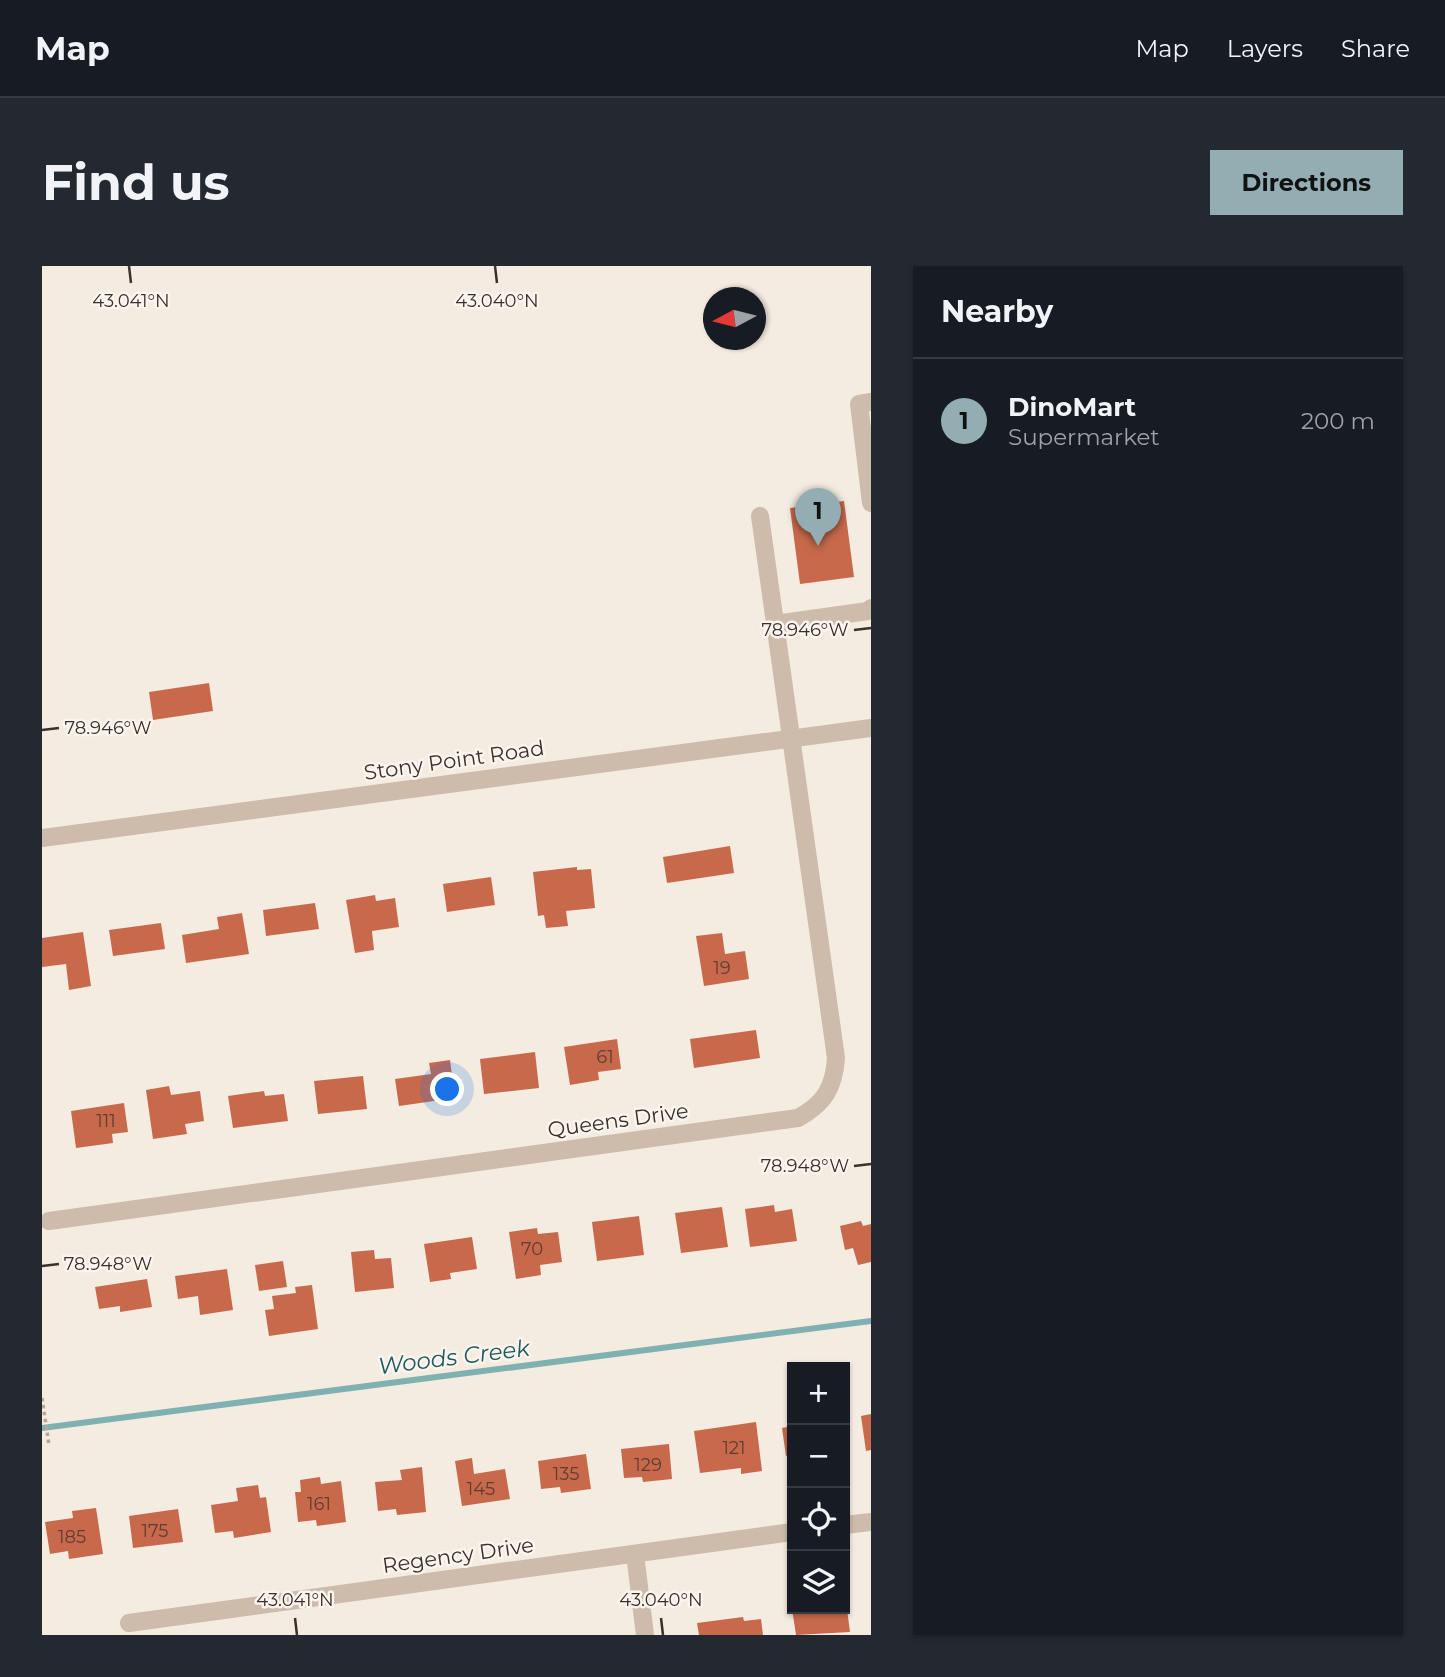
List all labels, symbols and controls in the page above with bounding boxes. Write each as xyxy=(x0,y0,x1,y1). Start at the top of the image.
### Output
text: Map xyxy=(35,28,110,68)
text: Map xyxy=(1135,34,1189,63)
text: Layers xyxy=(1227,34,1303,63)
text: Share xyxy=(1341,34,1410,63)
button: Directions xyxy=(1210,150,1403,215)
text: Find us xyxy=(42,153,230,212)
north arrow xyxy=(703,287,766,350)
text: 43.041°N xyxy=(92,290,170,312)
text: 43.040°N xyxy=(455,290,539,312)
text: Nearby xyxy=(941,293,1053,330)
text: DinoMart xyxy=(1008,391,1136,423)
text: 1 xyxy=(959,407,969,435)
text: 200 m xyxy=(1301,407,1375,435)
text: Supermarket xyxy=(1008,423,1160,451)
pin: 1 xyxy=(795,488,841,546)
text: 78.946°W xyxy=(761,619,849,641)
text: 78.946°W xyxy=(64,717,152,739)
street label: Stony Point Road xyxy=(362,735,546,785)
house number: 19 xyxy=(713,957,731,979)
house number: 61 xyxy=(596,1046,614,1068)
your location xyxy=(430,1072,464,1106)
street label: Queens Drive xyxy=(546,1098,690,1142)
house number: 111 xyxy=(96,1110,116,1132)
text: 78.948°W xyxy=(761,1155,849,1177)
house number: 70 xyxy=(521,1238,543,1260)
text: 78.948°W xyxy=(64,1253,152,1275)
water label: Woods Creek xyxy=(377,1334,533,1380)
map controls xyxy=(787,1362,850,1614)
button: + xyxy=(787,1362,850,1425)
button: − xyxy=(787,1425,850,1488)
house number: 121 xyxy=(722,1437,746,1459)
house number: 129 xyxy=(634,1454,662,1476)
house number: 135 xyxy=(553,1463,579,1485)
house number: 145 xyxy=(467,1478,495,1500)
button: locate xyxy=(787,1488,850,1551)
house number: 161 xyxy=(307,1493,331,1515)
house number: 175 xyxy=(142,1520,168,1542)
house number: 185 xyxy=(58,1526,86,1548)
street label: Regency Drive xyxy=(381,1532,535,1578)
button: layers xyxy=(787,1551,850,1614)
text: 43.041°N xyxy=(256,1589,334,1611)
text: 43.040°N xyxy=(619,1589,703,1611)

